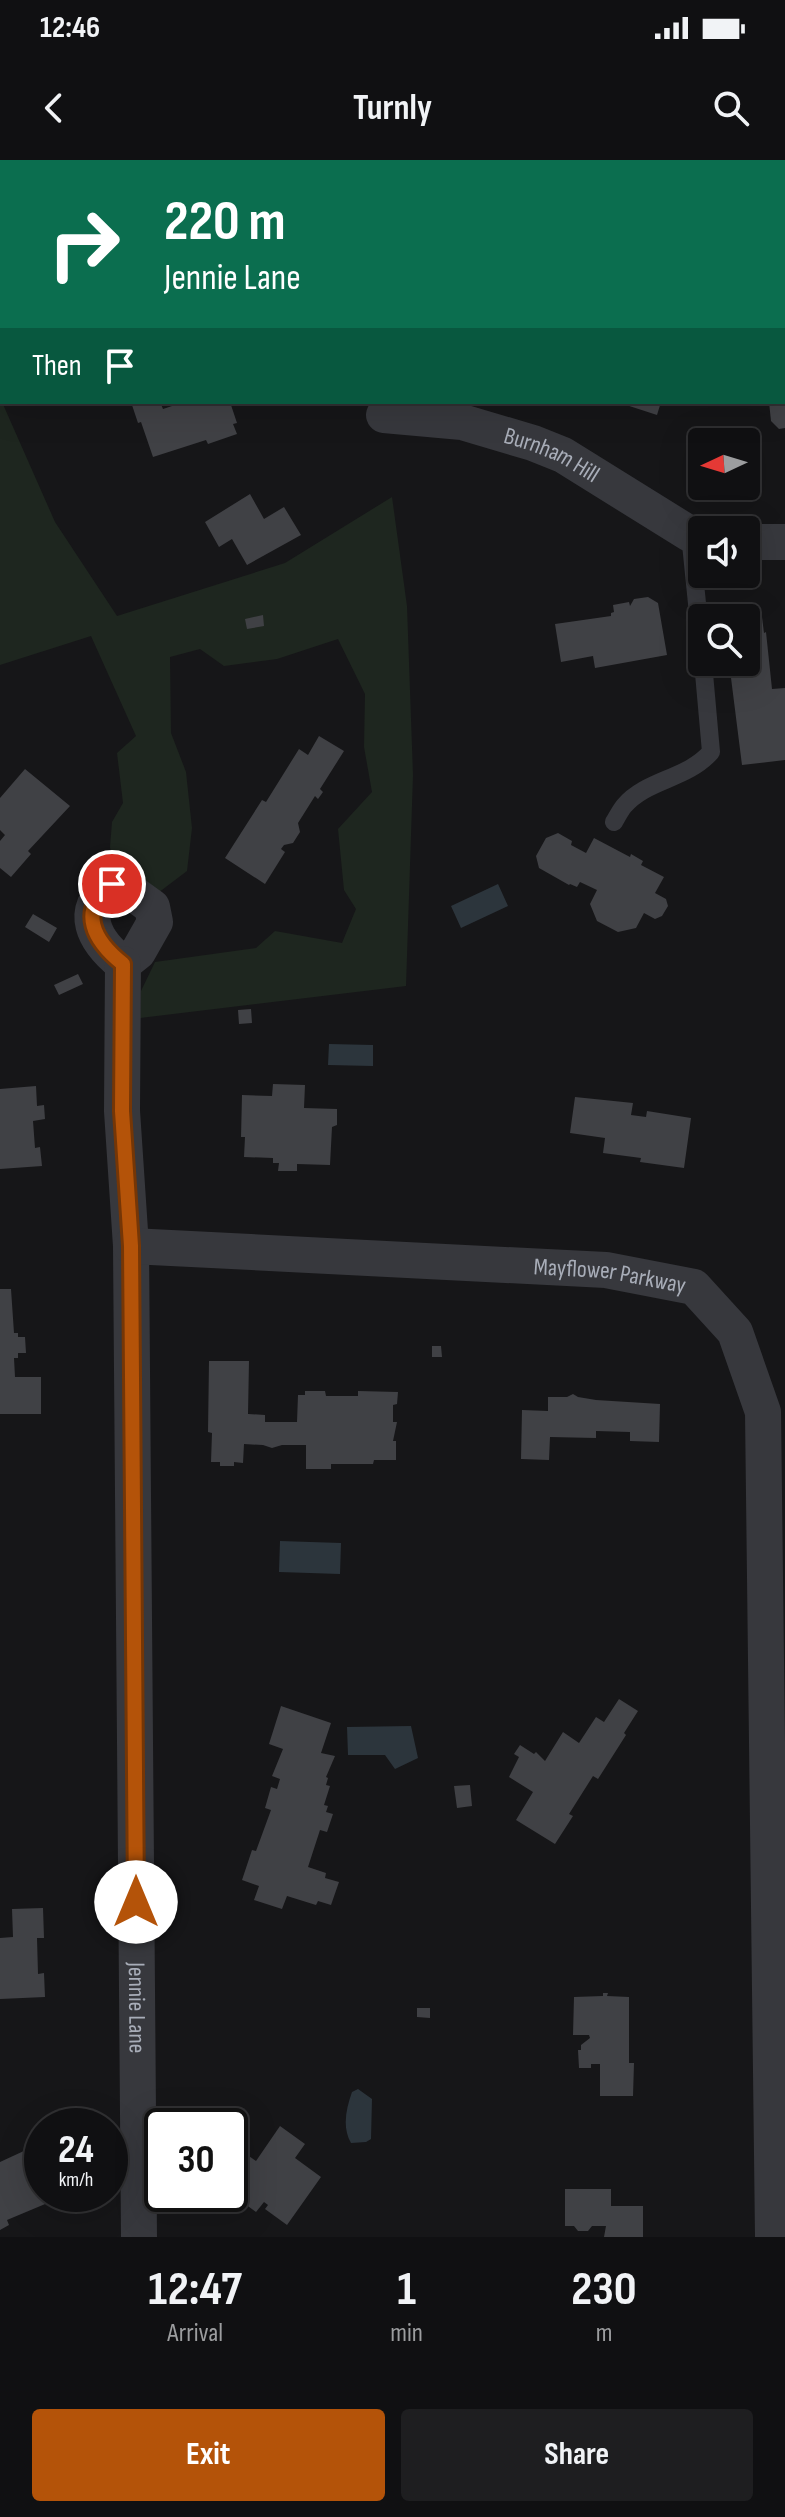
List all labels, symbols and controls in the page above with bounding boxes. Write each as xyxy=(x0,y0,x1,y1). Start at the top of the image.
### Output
text: 12:46 xyxy=(40,10,100,46)
icon: back xyxy=(32,86,76,130)
icon: search xyxy=(709,86,753,130)
text: Turnly xyxy=(353,87,432,130)
text: 220 m xyxy=(164,189,286,256)
icon: right xyxy=(32,192,136,296)
text: Jennie Lane xyxy=(164,257,301,300)
icon: arrive xyxy=(98,344,142,388)
text: Then xyxy=(32,348,82,384)
street label: Burnham Hill xyxy=(501,421,605,489)
north arrow xyxy=(688,428,760,500)
map controls xyxy=(688,428,760,676)
button: sound xyxy=(688,516,760,588)
button: search xyxy=(688,604,760,676)
pin xyxy=(78,850,146,918)
icon: arrive xyxy=(90,862,134,906)
street label: Mayflower Parkway xyxy=(533,1252,688,1300)
position arrow xyxy=(94,1860,178,1944)
street label: Jennie Lane xyxy=(122,1961,152,2053)
speed limit sign: 30 xyxy=(144,2108,248,2212)
text: 24 xyxy=(58,2126,94,2174)
text: km/h xyxy=(59,2168,93,2192)
text: 12:47 xyxy=(148,2261,242,2318)
text: 1 xyxy=(397,2261,416,2318)
text: 230 xyxy=(571,2261,637,2318)
text: Arrival xyxy=(167,2318,223,2349)
text: min xyxy=(390,2318,423,2349)
text: m xyxy=(596,2318,612,2349)
button: Exit xyxy=(32,2409,385,2501)
button: Share xyxy=(401,2409,753,2501)

